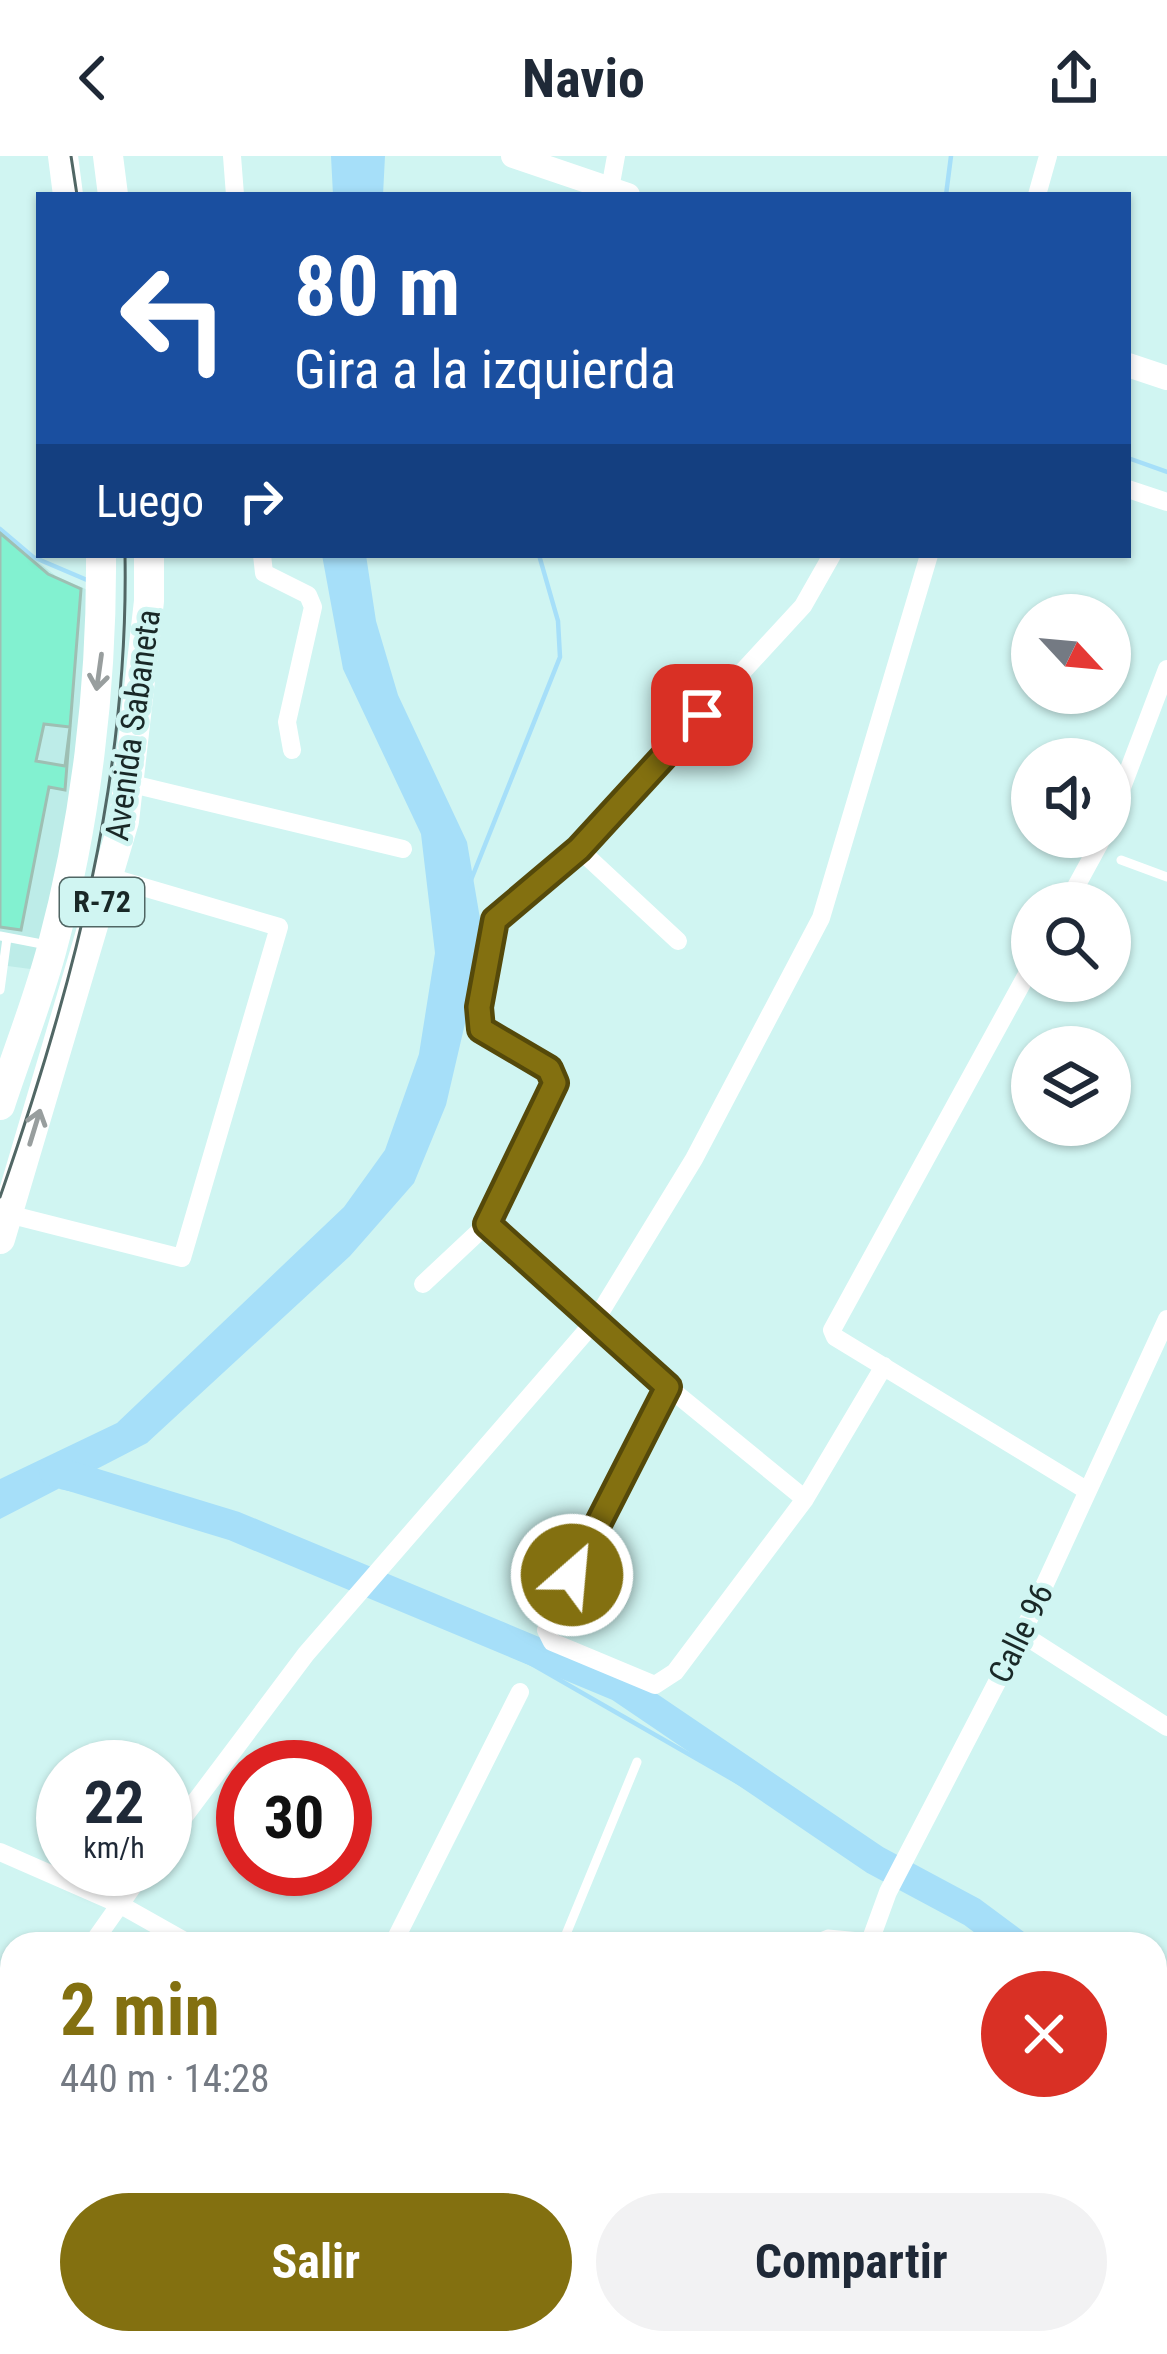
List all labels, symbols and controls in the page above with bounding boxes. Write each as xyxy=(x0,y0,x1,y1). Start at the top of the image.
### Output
icon: back xyxy=(60,45,126,111)
icon: share xyxy=(1041,45,1107,111)
text: Navio xyxy=(522,47,645,110)
text: 80 m xyxy=(294,237,461,336)
icon: left xyxy=(96,240,252,396)
text: Gira a la izquierda xyxy=(294,338,676,401)
icon: right xyxy=(228,468,294,534)
text: Luego xyxy=(96,475,204,528)
north arrow xyxy=(1011,594,1131,714)
map controls xyxy=(1011,594,1131,1146)
street label: Avenida Sabaneta xyxy=(97,607,168,843)
one-way arrow xyxy=(87,652,109,691)
pin xyxy=(651,664,753,766)
icon: arrive xyxy=(669,682,735,748)
button: sound xyxy=(1011,738,1131,858)
road number: R-72 xyxy=(60,878,144,926)
button: search xyxy=(1011,882,1131,1002)
button: layers xyxy=(1011,1026,1131,1146)
one-way arrow xyxy=(25,1109,47,1147)
position arrow xyxy=(509,1512,635,1638)
street label: Calle 96 xyxy=(980,1577,1061,1689)
speed limit sign: 30 xyxy=(216,1740,372,1896)
text: 22 xyxy=(84,1767,144,1838)
text: km/h xyxy=(83,1830,145,1865)
text: 2 min xyxy=(60,1968,220,2053)
button: close xyxy=(981,1971,1107,2097)
text: 440 m · 14:28 xyxy=(60,2056,270,2102)
button: Salir xyxy=(60,2193,572,2331)
button: Compartir xyxy=(596,2193,1107,2331)

